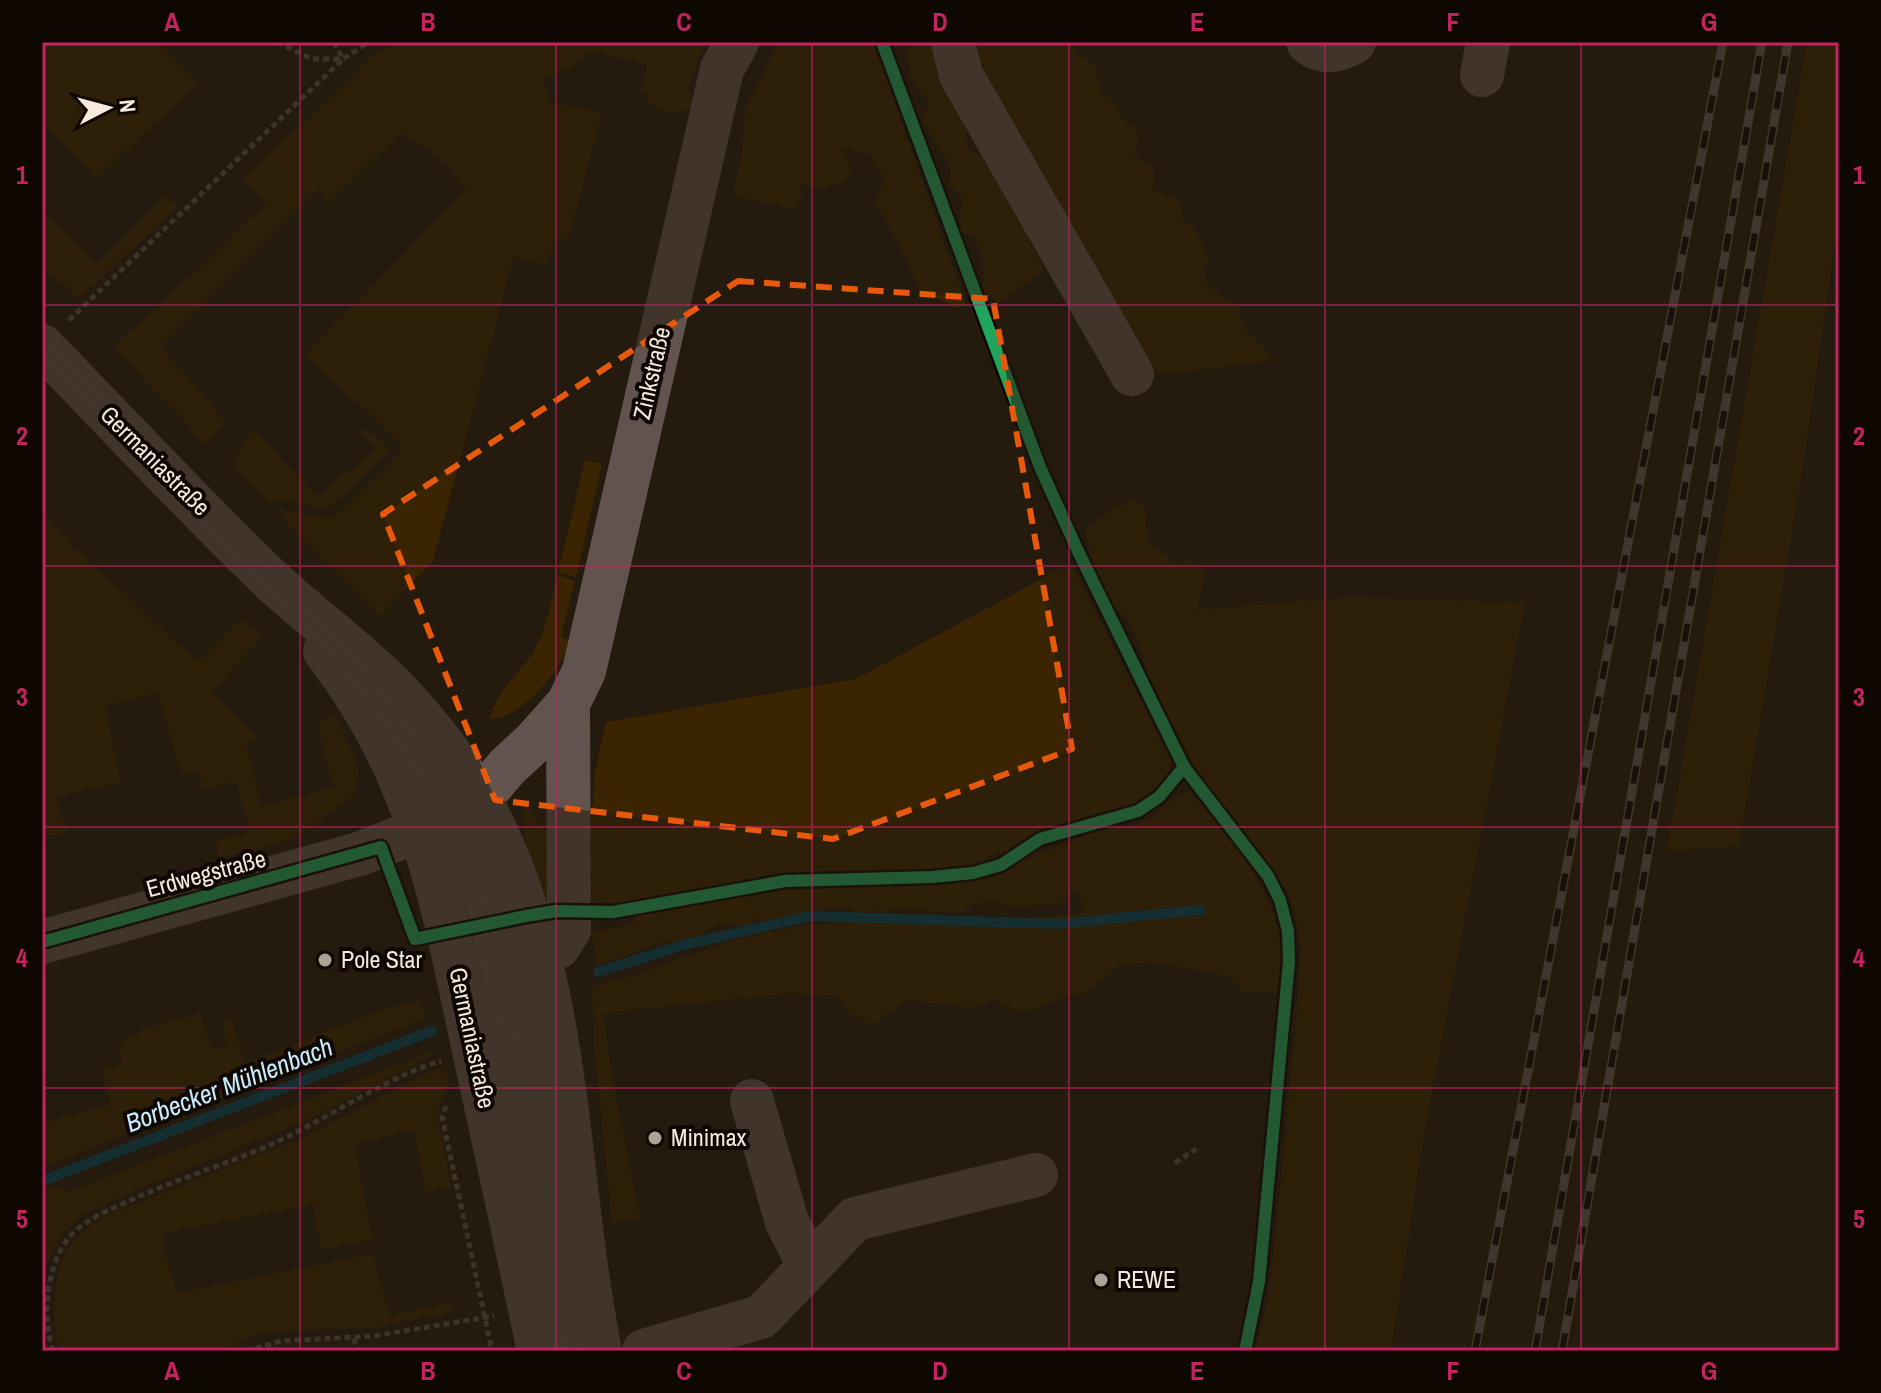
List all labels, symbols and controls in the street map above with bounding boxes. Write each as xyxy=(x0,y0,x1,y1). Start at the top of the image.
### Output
text: A xyxy=(164,4,180,39)
text: B xyxy=(420,4,436,39)
text: C xyxy=(676,4,692,39)
text: D xyxy=(932,4,948,39)
text: E xyxy=(1190,4,1204,39)
text: F xyxy=(1446,4,1460,39)
text: G xyxy=(1701,4,1717,39)
north arrow xyxy=(68,68,148,148)
text: N xyxy=(112,98,143,114)
text: 1 xyxy=(16,157,28,192)
text: 1 xyxy=(1853,157,1865,192)
street label: Zinkstraße xyxy=(625,323,677,422)
street label: Germaniastraße xyxy=(94,398,218,522)
text: 2 xyxy=(16,418,28,453)
text: 2 xyxy=(1853,418,1865,453)
text: 3 xyxy=(16,679,28,714)
text: 3 xyxy=(1853,679,1865,714)
street label: Erdwegstraße xyxy=(142,842,269,904)
text: 4 xyxy=(16,940,28,975)
text: 4 xyxy=(1853,940,1865,975)
place label: Pole Star xyxy=(341,943,422,975)
marker: Pole Star xyxy=(316,951,334,969)
street label: Germaniastraße xyxy=(442,964,504,1111)
water label: Borbecker Mühlenbach xyxy=(120,1029,337,1140)
place label: Minimax xyxy=(671,1121,747,1153)
marker: Minimax xyxy=(646,1129,664,1147)
text: 5 xyxy=(16,1201,28,1236)
text: 5 xyxy=(1853,1201,1865,1236)
place label: REWE xyxy=(1117,1263,1176,1295)
marker: REWE xyxy=(1092,1271,1110,1289)
text: A xyxy=(164,1353,180,1388)
text: B xyxy=(420,1353,436,1388)
text: C xyxy=(676,1353,692,1388)
text: D xyxy=(932,1353,948,1388)
text: E xyxy=(1190,1353,1204,1388)
text: F xyxy=(1446,1353,1460,1388)
text: G xyxy=(1701,1353,1717,1388)

